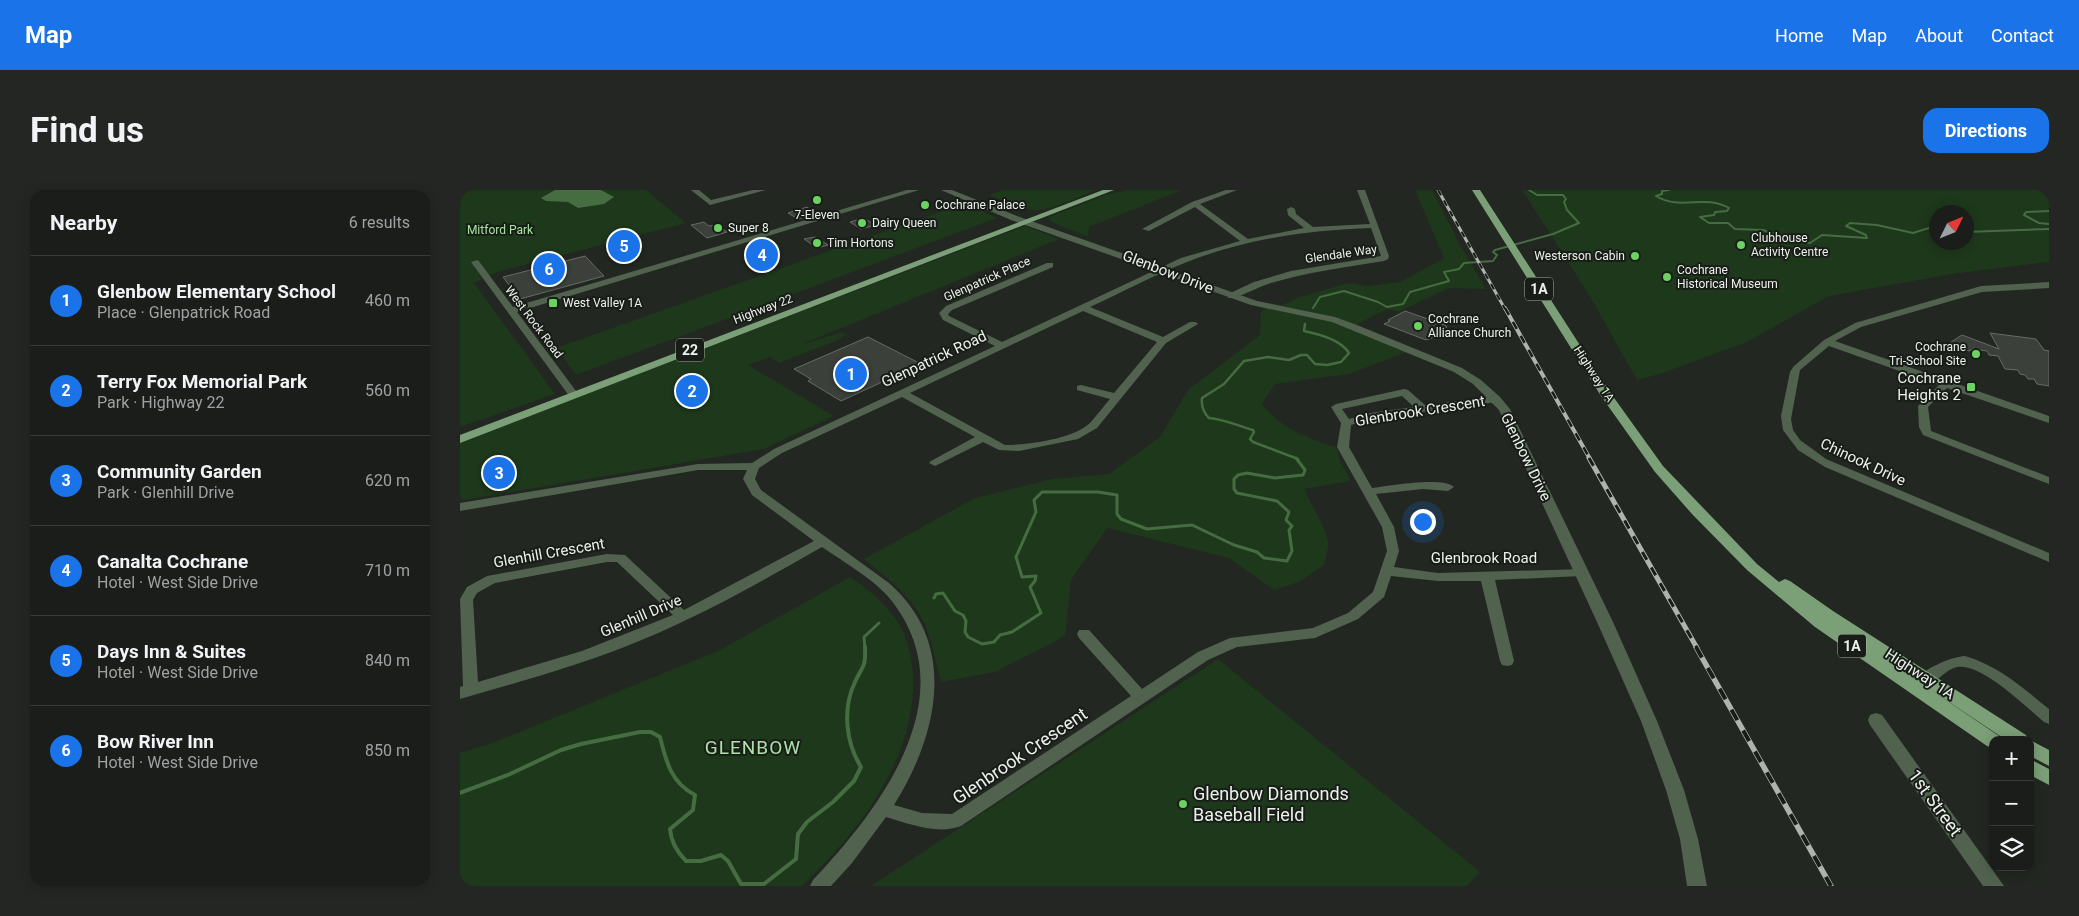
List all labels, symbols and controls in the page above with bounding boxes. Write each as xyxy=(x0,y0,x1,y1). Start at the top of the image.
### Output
text: Map xyxy=(25,21,72,49)
text: Home xyxy=(1775,25,1824,46)
text: Map xyxy=(1852,25,1887,46)
text: About xyxy=(1915,25,1963,46)
text: Contact xyxy=(1991,25,2054,46)
button: Directions xyxy=(1923,108,2049,153)
text: Find us xyxy=(30,110,144,151)
marker: 7-Eleven xyxy=(811,194,823,206)
place label: Cochrane Palace xyxy=(935,198,1025,212)
marker: Cochrane Palace xyxy=(919,199,931,211)
north arrow xyxy=(1929,205,1974,250)
place label: 7-Eleven xyxy=(795,208,839,222)
text: Nearby xyxy=(50,211,117,235)
text: 6 results xyxy=(349,213,410,232)
place label: Dairy Queen xyxy=(872,216,936,230)
marker: Dairy Queen xyxy=(856,217,868,229)
place label: Super 8 xyxy=(728,221,769,235)
marker: Super 8 xyxy=(712,222,724,234)
park label: Mitford Park xyxy=(467,223,534,237)
pin: 5 xyxy=(608,227,640,265)
place label: Clubhouse Activity Centre xyxy=(1751,231,1828,259)
pin: 4 xyxy=(746,236,778,274)
place label: Tim Hortons xyxy=(827,236,894,250)
marker: Tim Hortons xyxy=(811,237,823,249)
marker: Clubhouse Activity Centre xyxy=(1735,239,1747,251)
street label: Glendale Way xyxy=(1304,242,1378,266)
street label: Glenbow Drive xyxy=(1120,246,1216,298)
place label: Westerson Cabin xyxy=(1534,249,1625,263)
pin: 6 xyxy=(533,250,565,288)
marker: Westerson Cabin xyxy=(1629,250,1641,262)
street label: Glenpatrick Place xyxy=(942,254,1032,304)
place label: Cochrane Historical Museum xyxy=(1677,263,1778,291)
marker: Cochrane Historical Museum xyxy=(1661,271,1673,283)
road number: 1A xyxy=(1525,278,1553,300)
text: Glenbow Elementary School xyxy=(97,280,336,303)
street label: West Rock Road xyxy=(502,283,566,361)
text: 1 xyxy=(61,291,71,310)
text: 460 m xyxy=(365,291,410,310)
street label: Highway 22 xyxy=(731,291,795,327)
place label: West Valley 1A xyxy=(563,296,642,310)
marker: West Valley 1A xyxy=(547,297,559,309)
text: Place · Glenpatrick Road xyxy=(97,303,270,322)
place label: Cochrane Alliance Church xyxy=(1428,312,1511,340)
marker: Cochrane Alliance Church xyxy=(1412,320,1424,332)
street label: Glenpatrick Road xyxy=(879,327,989,391)
road number: 22 xyxy=(676,338,704,362)
place label: Cochrane Tri-School Site xyxy=(1889,340,1966,368)
street label: Highway 1A xyxy=(1571,344,1617,405)
marker: Cochrane Tri-School Site xyxy=(1970,348,1982,360)
pin: 1 xyxy=(835,355,867,393)
place label: Cochrane Heights 2 xyxy=(1897,369,1961,404)
text: Terry Fox Memorial Park xyxy=(97,370,307,393)
pin: 2 xyxy=(676,372,708,410)
text: 2 xyxy=(61,381,71,400)
text: 560 m xyxy=(365,381,410,400)
marker: Cochrane Heights 2 xyxy=(1965,381,1977,393)
street label: Glenbrook Crescent xyxy=(1354,392,1486,430)
text: Park · Highway 22 xyxy=(97,393,225,412)
street label: Glenbow Drive xyxy=(1497,410,1555,504)
street label: Chinook Drive xyxy=(1817,434,1909,490)
pin: 3 xyxy=(483,454,515,492)
text: Community Garden xyxy=(97,460,262,483)
text: 3 xyxy=(61,471,71,490)
text: 620 m xyxy=(365,471,410,490)
text: Park · Glenhill Drive xyxy=(97,483,234,502)
your location xyxy=(1410,509,1436,535)
street label: Glenhill Crescent xyxy=(492,534,606,572)
street label: Glenbrook Road xyxy=(1431,549,1537,567)
text: Canalta Cochrane xyxy=(97,550,248,573)
text: 4 xyxy=(61,561,71,580)
text: 710 m xyxy=(365,561,410,580)
text: Hotel · West Side Drive xyxy=(97,573,258,592)
street label: Glenhill Drive xyxy=(598,591,684,641)
road number: 1A xyxy=(1838,634,1866,658)
text: Days Inn & Suites xyxy=(97,640,246,663)
street label: Highway 1A xyxy=(1882,645,1958,703)
text: 5 xyxy=(61,651,71,670)
text: 840 m xyxy=(365,651,410,670)
text: Hotel · West Side Drive xyxy=(97,663,258,682)
street label: Glenbrook Crescent xyxy=(949,703,1091,808)
text: Bow River Inn xyxy=(97,730,214,753)
district label: GLENBOW xyxy=(705,736,801,759)
map controls xyxy=(1989,736,2034,871)
button: + xyxy=(1989,736,2034,781)
text: 6 xyxy=(61,741,71,760)
text: 850 m xyxy=(365,741,410,760)
text: Hotel · West Side Drive xyxy=(97,753,258,772)
street label: 1st Street xyxy=(1904,765,1967,840)
button: − xyxy=(1989,781,2034,826)
place label: Glenbow Diamonds Baseball Field xyxy=(1193,783,1349,825)
marker: Glenbow Diamonds Baseball Field xyxy=(1177,798,1189,810)
button: layers xyxy=(1989,826,2034,871)

